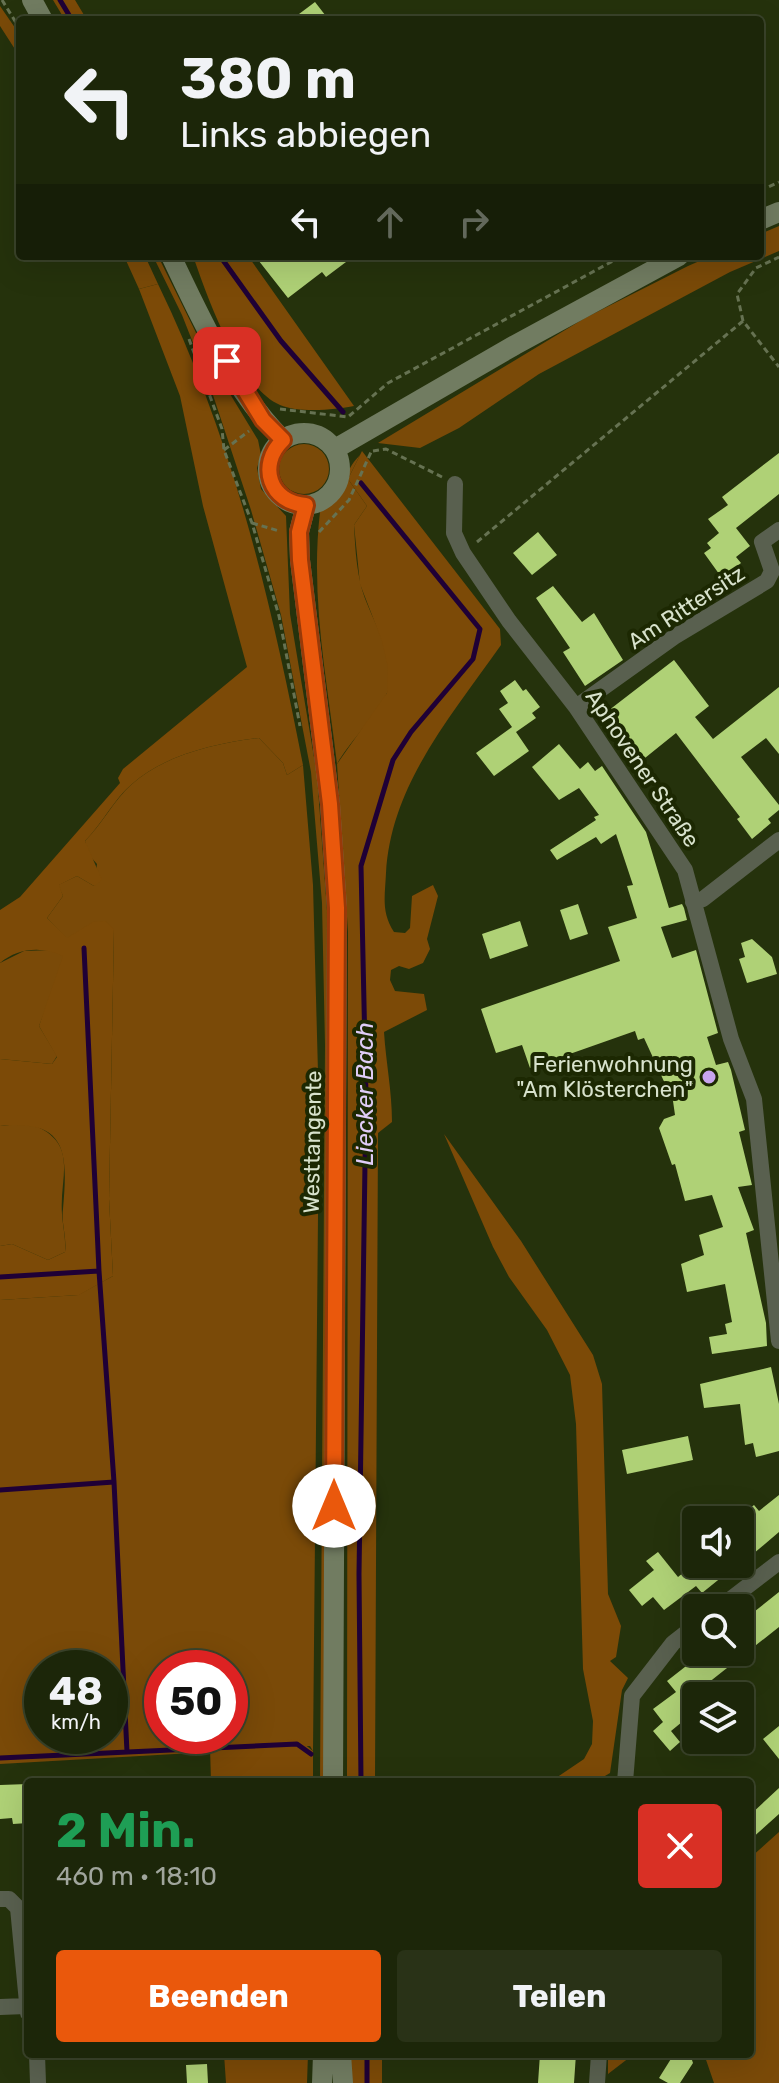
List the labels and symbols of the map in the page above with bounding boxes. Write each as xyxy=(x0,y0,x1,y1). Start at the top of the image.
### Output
pin xyxy=(193,327,261,395)
street label: Am Rittersitz xyxy=(623,560,750,655)
street label: Aphovener Straße xyxy=(580,684,705,852)
water label: Liecker Bach xyxy=(351,1022,379,1166)
place label: Ferienwohnung "Am Klösterchen" xyxy=(516,1051,693,1103)
marker: Ferienwohnung "Am Klösterchen" xyxy=(700,1068,718,1086)
street label: Westtangente xyxy=(298,1070,327,1214)
position arrow xyxy=(292,1464,376,1548)
speed limit sign: 50 xyxy=(144,1650,248,1754)

